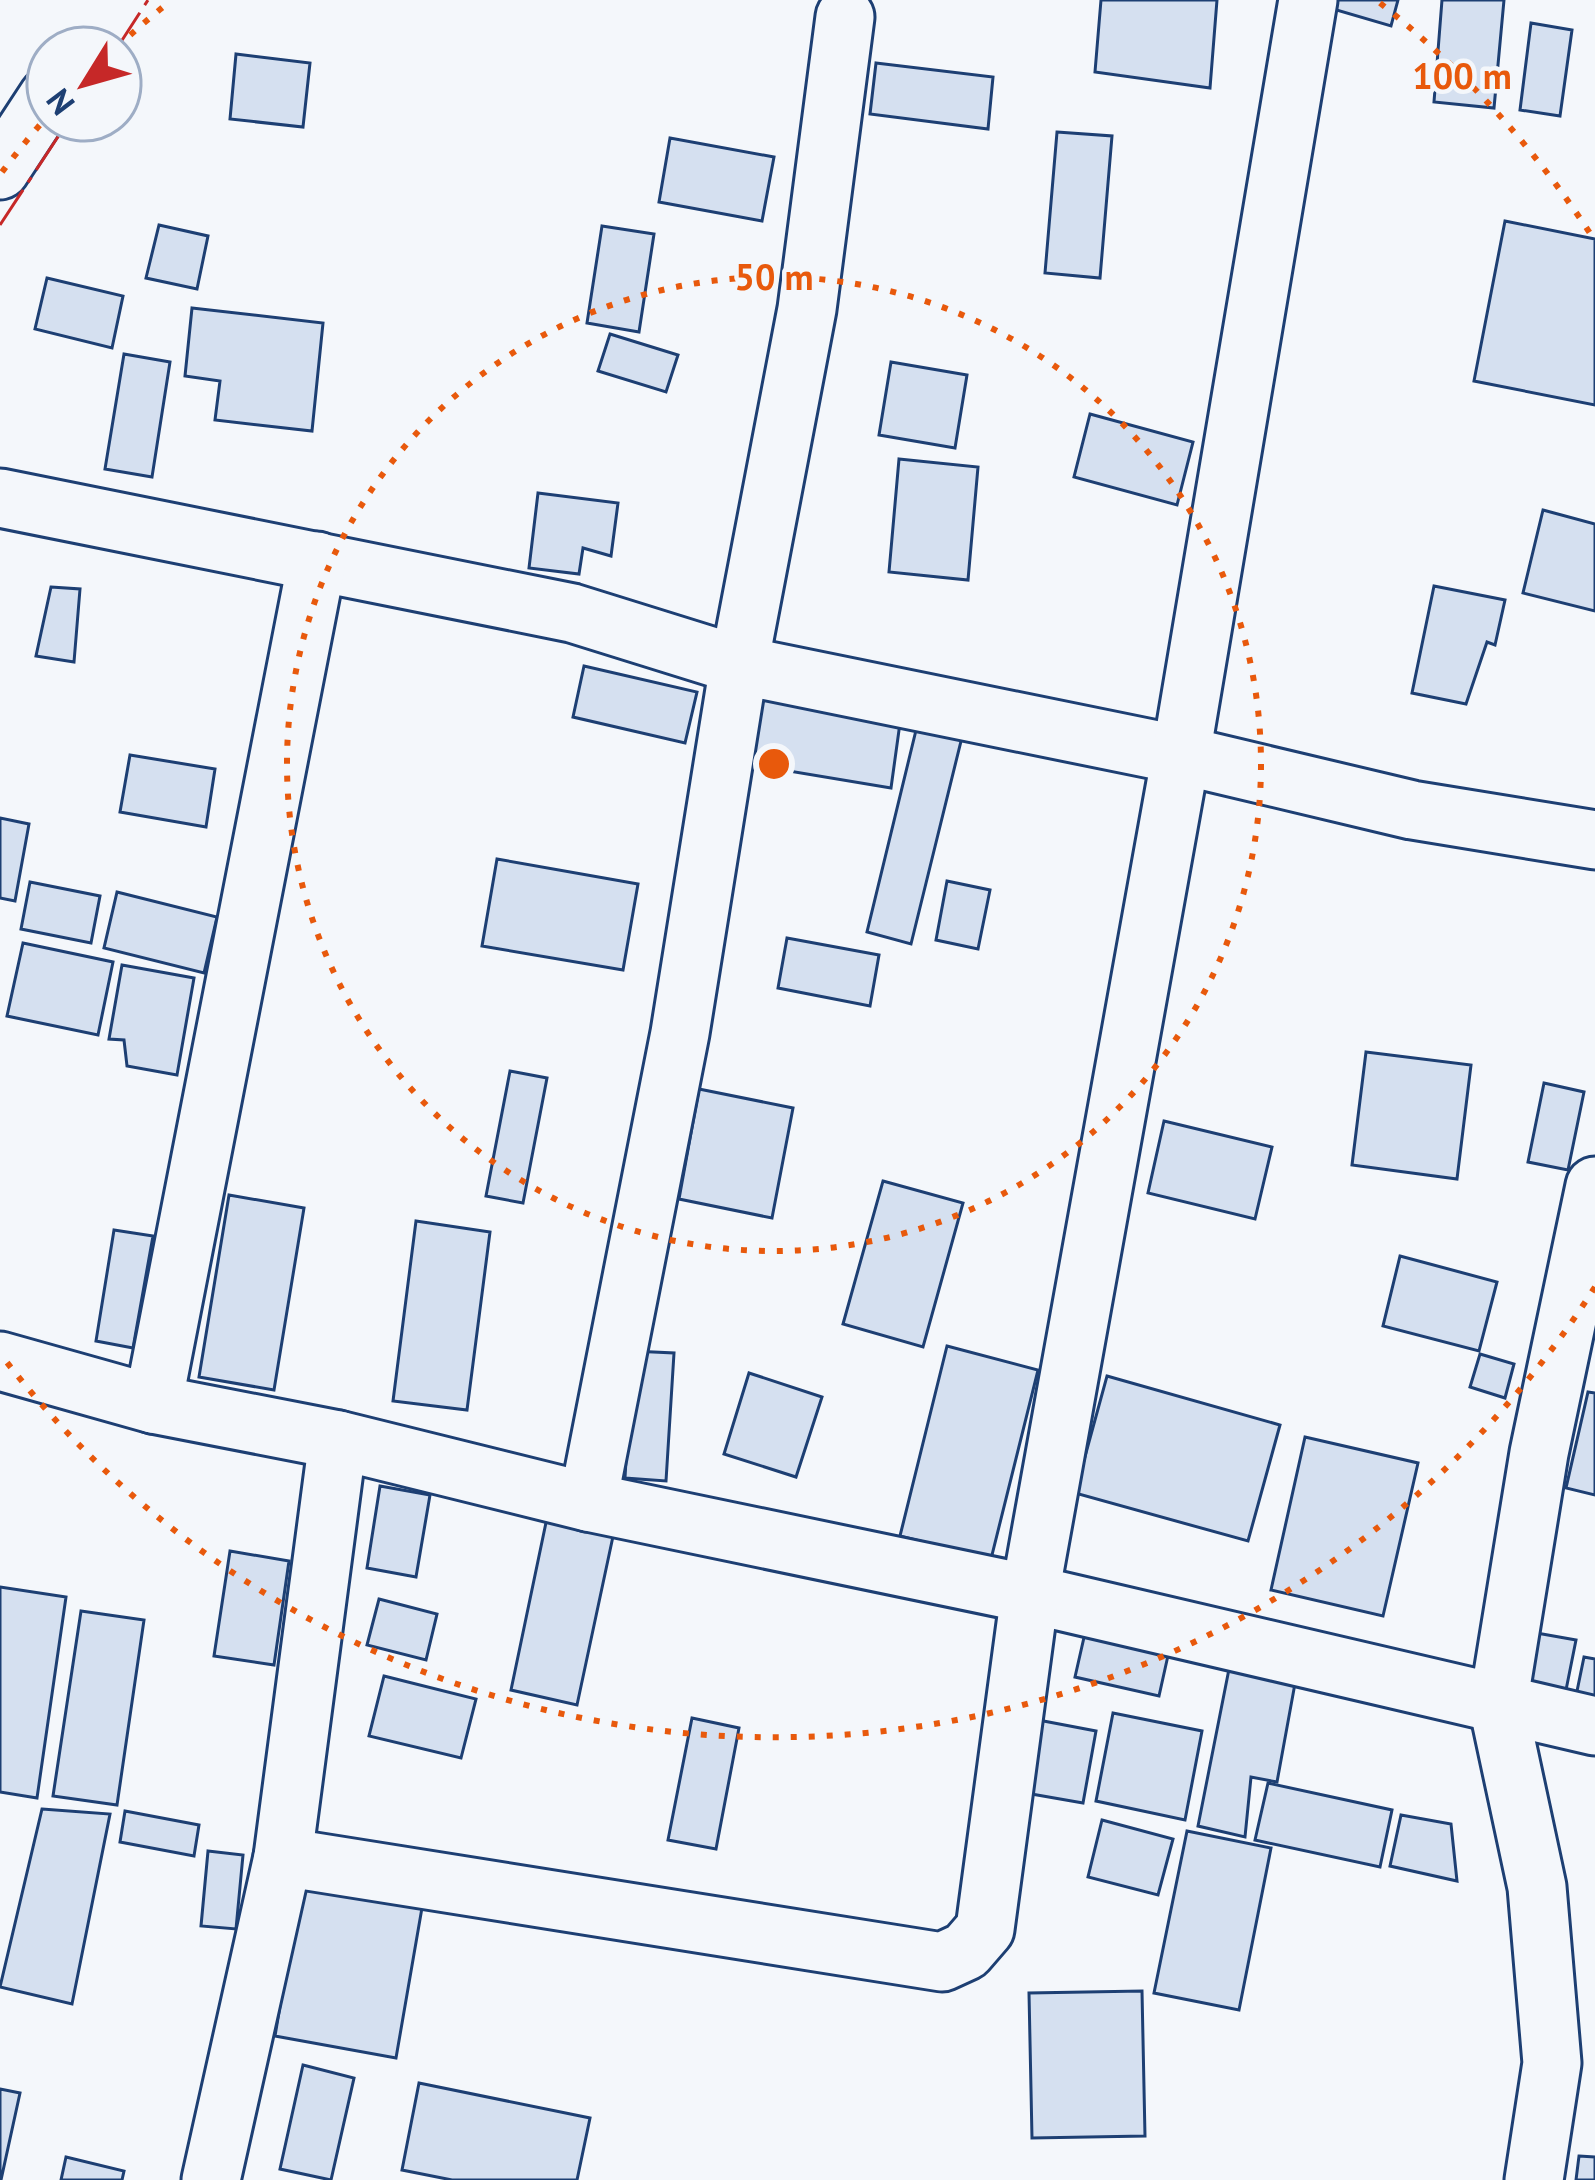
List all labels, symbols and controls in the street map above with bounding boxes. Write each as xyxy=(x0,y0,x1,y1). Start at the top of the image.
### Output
north arrow xyxy=(24,24,144,144)
text: 100 m xyxy=(1412,52,1512,99)
text: N xyxy=(36,81,83,124)
text: 50 m xyxy=(735,253,813,300)
centre of rings xyxy=(753,743,795,785)

